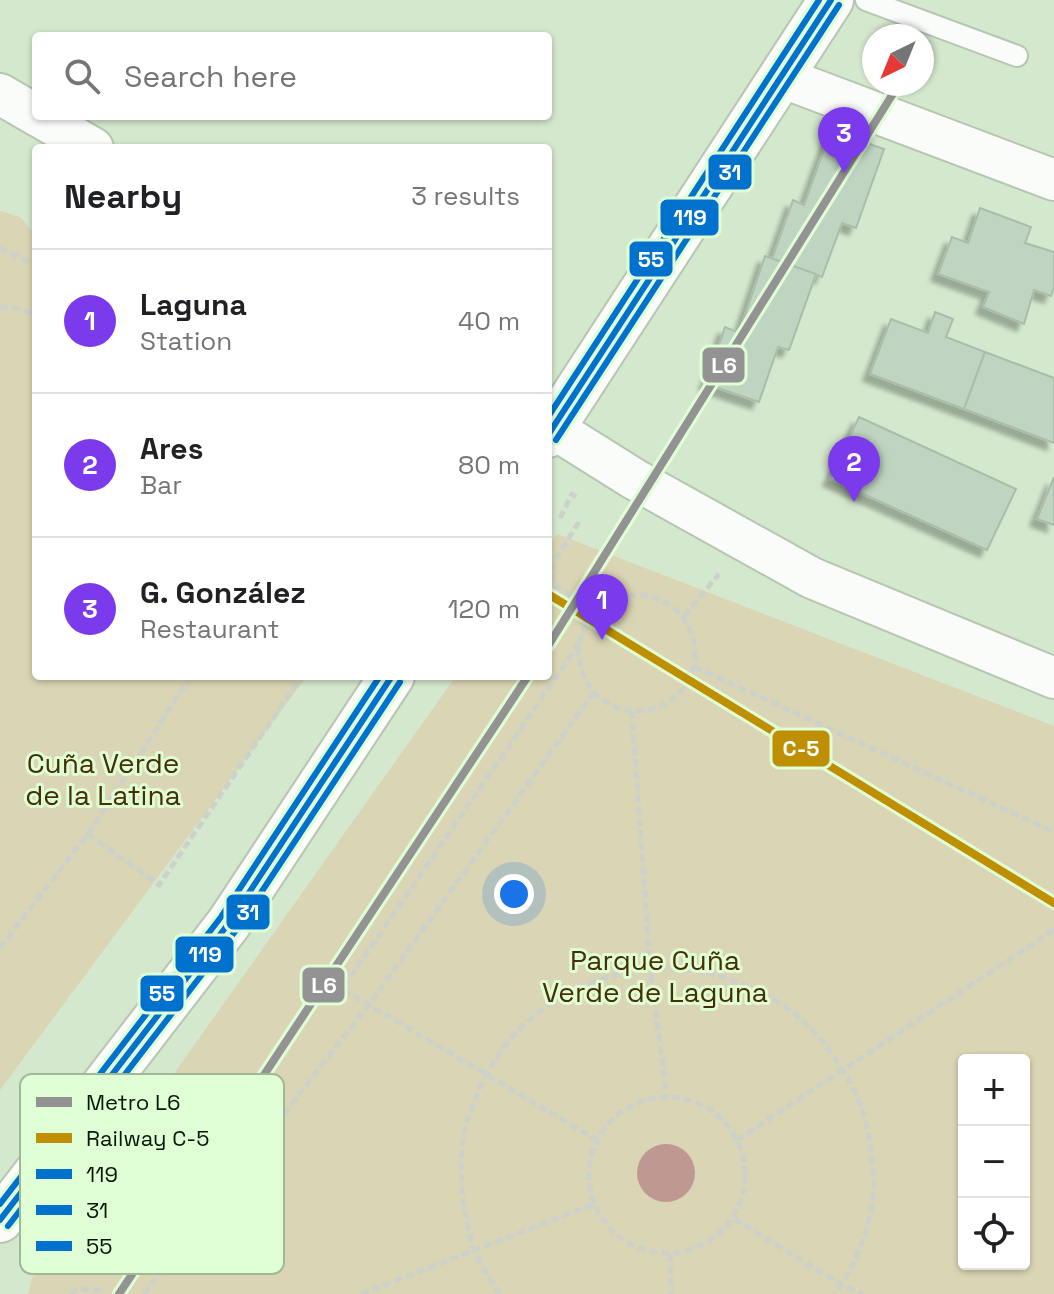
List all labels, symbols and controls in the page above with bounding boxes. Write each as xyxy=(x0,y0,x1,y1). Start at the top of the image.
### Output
north arrow xyxy=(862,24,934,96)
search box xyxy=(32,32,552,120)
icon: search xyxy=(60,54,104,98)
text: Search here xyxy=(124,57,297,96)
pin: 3 xyxy=(818,107,870,173)
line badge: 31 xyxy=(707,153,753,191)
text: 31 xyxy=(719,158,741,186)
text: Nearby xyxy=(64,175,182,218)
text: 3 results xyxy=(411,179,520,213)
line badge: 119 xyxy=(659,198,720,237)
text: 119 xyxy=(673,203,707,231)
line badge: 55 xyxy=(628,240,674,278)
text: 55 xyxy=(638,245,664,273)
text: Laguna xyxy=(140,285,247,324)
text: 1 xyxy=(84,304,96,338)
text: 40 m xyxy=(458,304,520,338)
text: Station xyxy=(140,324,232,358)
line badge: L6 xyxy=(701,346,746,384)
text: L6 xyxy=(711,351,737,379)
text: Ares xyxy=(140,429,203,468)
pin: 2 xyxy=(828,436,880,502)
text: 2 xyxy=(82,448,98,482)
text: 80 m xyxy=(458,448,520,482)
text: Bar xyxy=(140,468,182,502)
text: G. González xyxy=(140,573,306,612)
pin: 1 xyxy=(576,574,628,640)
text: 3 xyxy=(82,592,98,626)
text: 120 m xyxy=(448,592,520,626)
text: Restaurant xyxy=(140,612,279,646)
line badge: C-5 xyxy=(771,729,831,768)
text: C-5 xyxy=(783,734,819,762)
park label: Cuña Verde de la Latina xyxy=(25,745,181,813)
your location xyxy=(494,874,534,914)
line badge: 31 xyxy=(225,893,271,931)
text: 31 xyxy=(237,898,259,926)
line badge: 119 xyxy=(174,935,235,974)
text: 119 xyxy=(188,940,222,968)
park label: Parque Cuña Verde de Laguna xyxy=(542,942,768,1010)
line badge: L6 xyxy=(301,966,346,1004)
text: L6 xyxy=(311,971,337,999)
line badge: 55 xyxy=(139,974,185,1013)
text: 55 xyxy=(149,979,175,1007)
map controls xyxy=(958,1054,1030,1270)
button: + xyxy=(958,1054,1030,1126)
legend xyxy=(20,1074,284,1274)
text: Metro L6 xyxy=(86,1088,180,1116)
text: Railway C-5 xyxy=(86,1124,210,1152)
button: − xyxy=(958,1126,1030,1198)
text: 119 xyxy=(86,1160,118,1188)
text: 31 xyxy=(86,1196,108,1224)
button: locate xyxy=(958,1198,1030,1270)
text: 55 xyxy=(86,1232,112,1260)

